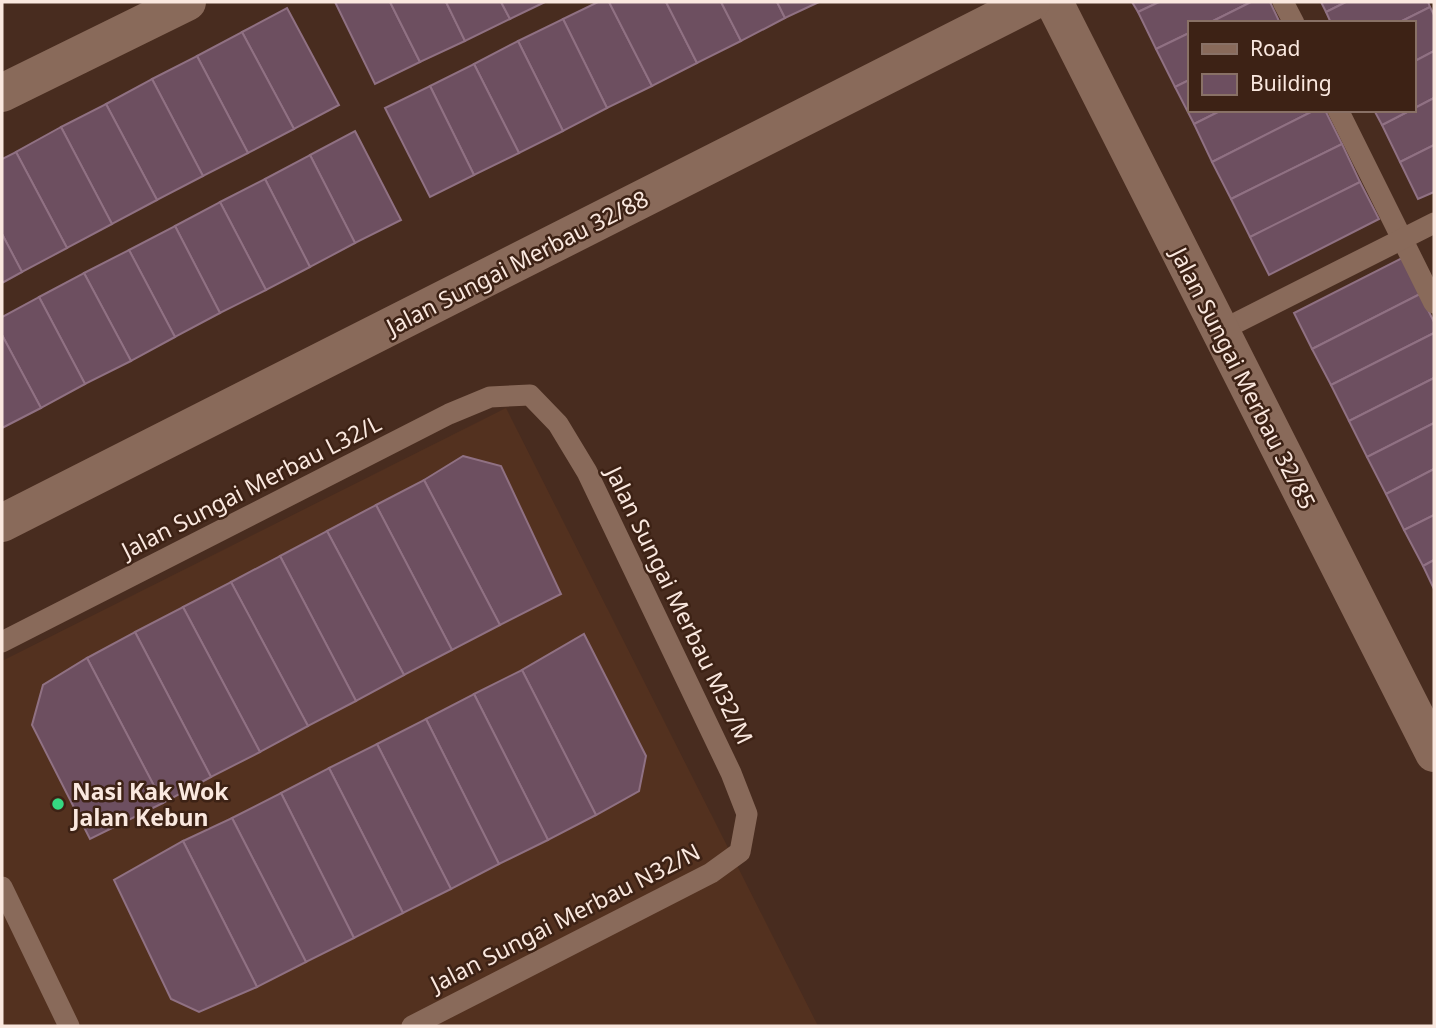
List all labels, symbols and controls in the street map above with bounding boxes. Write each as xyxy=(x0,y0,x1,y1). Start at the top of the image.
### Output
legend xyxy=(1188,21,1415,112)
text: Road xyxy=(1250,34,1300,62)
text: Building xyxy=(1250,69,1332,97)
street label: Jalan Sungai Merbau 32/88 xyxy=(379,182,653,343)
street label: Jalan Sungai Merbau 32/85 xyxy=(1163,240,1324,514)
street label: Jalan Sungai Merbau L32/L xyxy=(114,406,386,566)
street label: Jalan Sungai Merbau M32/M xyxy=(598,459,761,749)
place label: Nasi Kak Wok Jalan Kebun xyxy=(70,775,229,833)
marker: Nasi Kak Wok Jalan Kebun xyxy=(50,796,66,812)
street label: Jalan Sungai Merbau N32/N xyxy=(423,835,705,1000)

